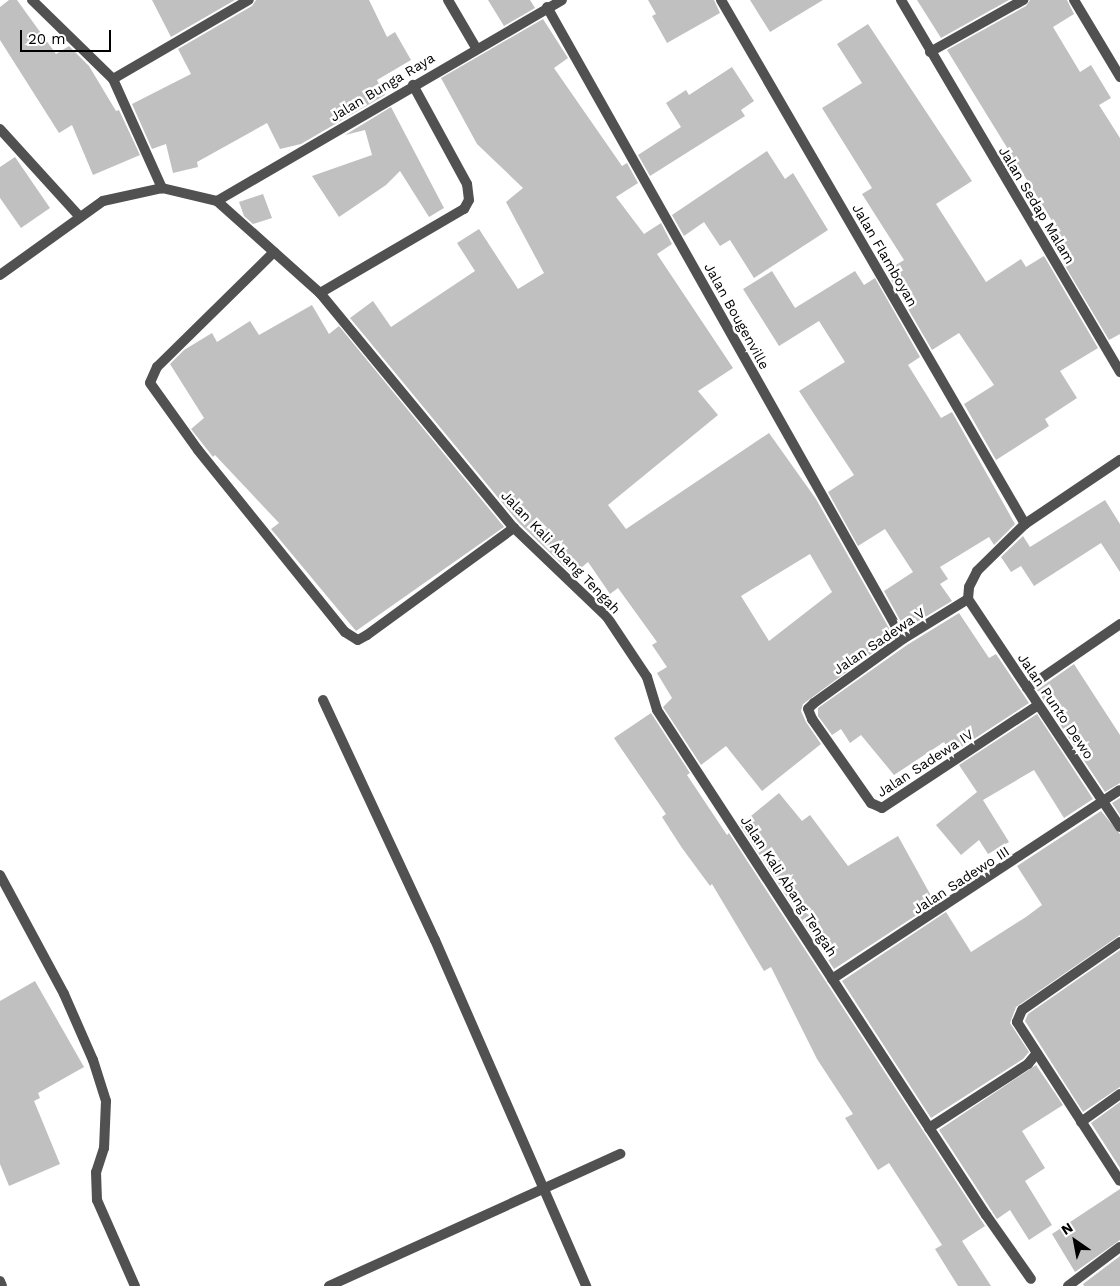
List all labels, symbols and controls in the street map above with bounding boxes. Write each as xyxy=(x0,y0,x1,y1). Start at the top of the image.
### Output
scale bar xyxy=(22,20,114,52)
text: 20 m xyxy=(28,30,66,48)
street label: Jalan Bunga Raya xyxy=(326,49,438,125)
street label: Jalan Sedap Malam xyxy=(995,143,1079,267)
street label: Jalan Flamboyan xyxy=(849,201,921,309)
street label: Jalan Bougenville xyxy=(701,260,773,372)
street label: Jalan Kali Abang Tengah xyxy=(497,487,625,617)
street label: Jalan Sadewa V xyxy=(830,604,928,678)
street label: Jalan Punto Dewo xyxy=(1014,650,1098,762)
street label: Jalan Sadewa IV xyxy=(873,725,977,801)
street label: Jalan Kali Abang Tengah xyxy=(737,812,841,960)
street label: Jalan Sadewo III xyxy=(910,843,1012,917)
north arrow xyxy=(1050,1216,1100,1266)
text: N xyxy=(1058,1219,1076,1238)

